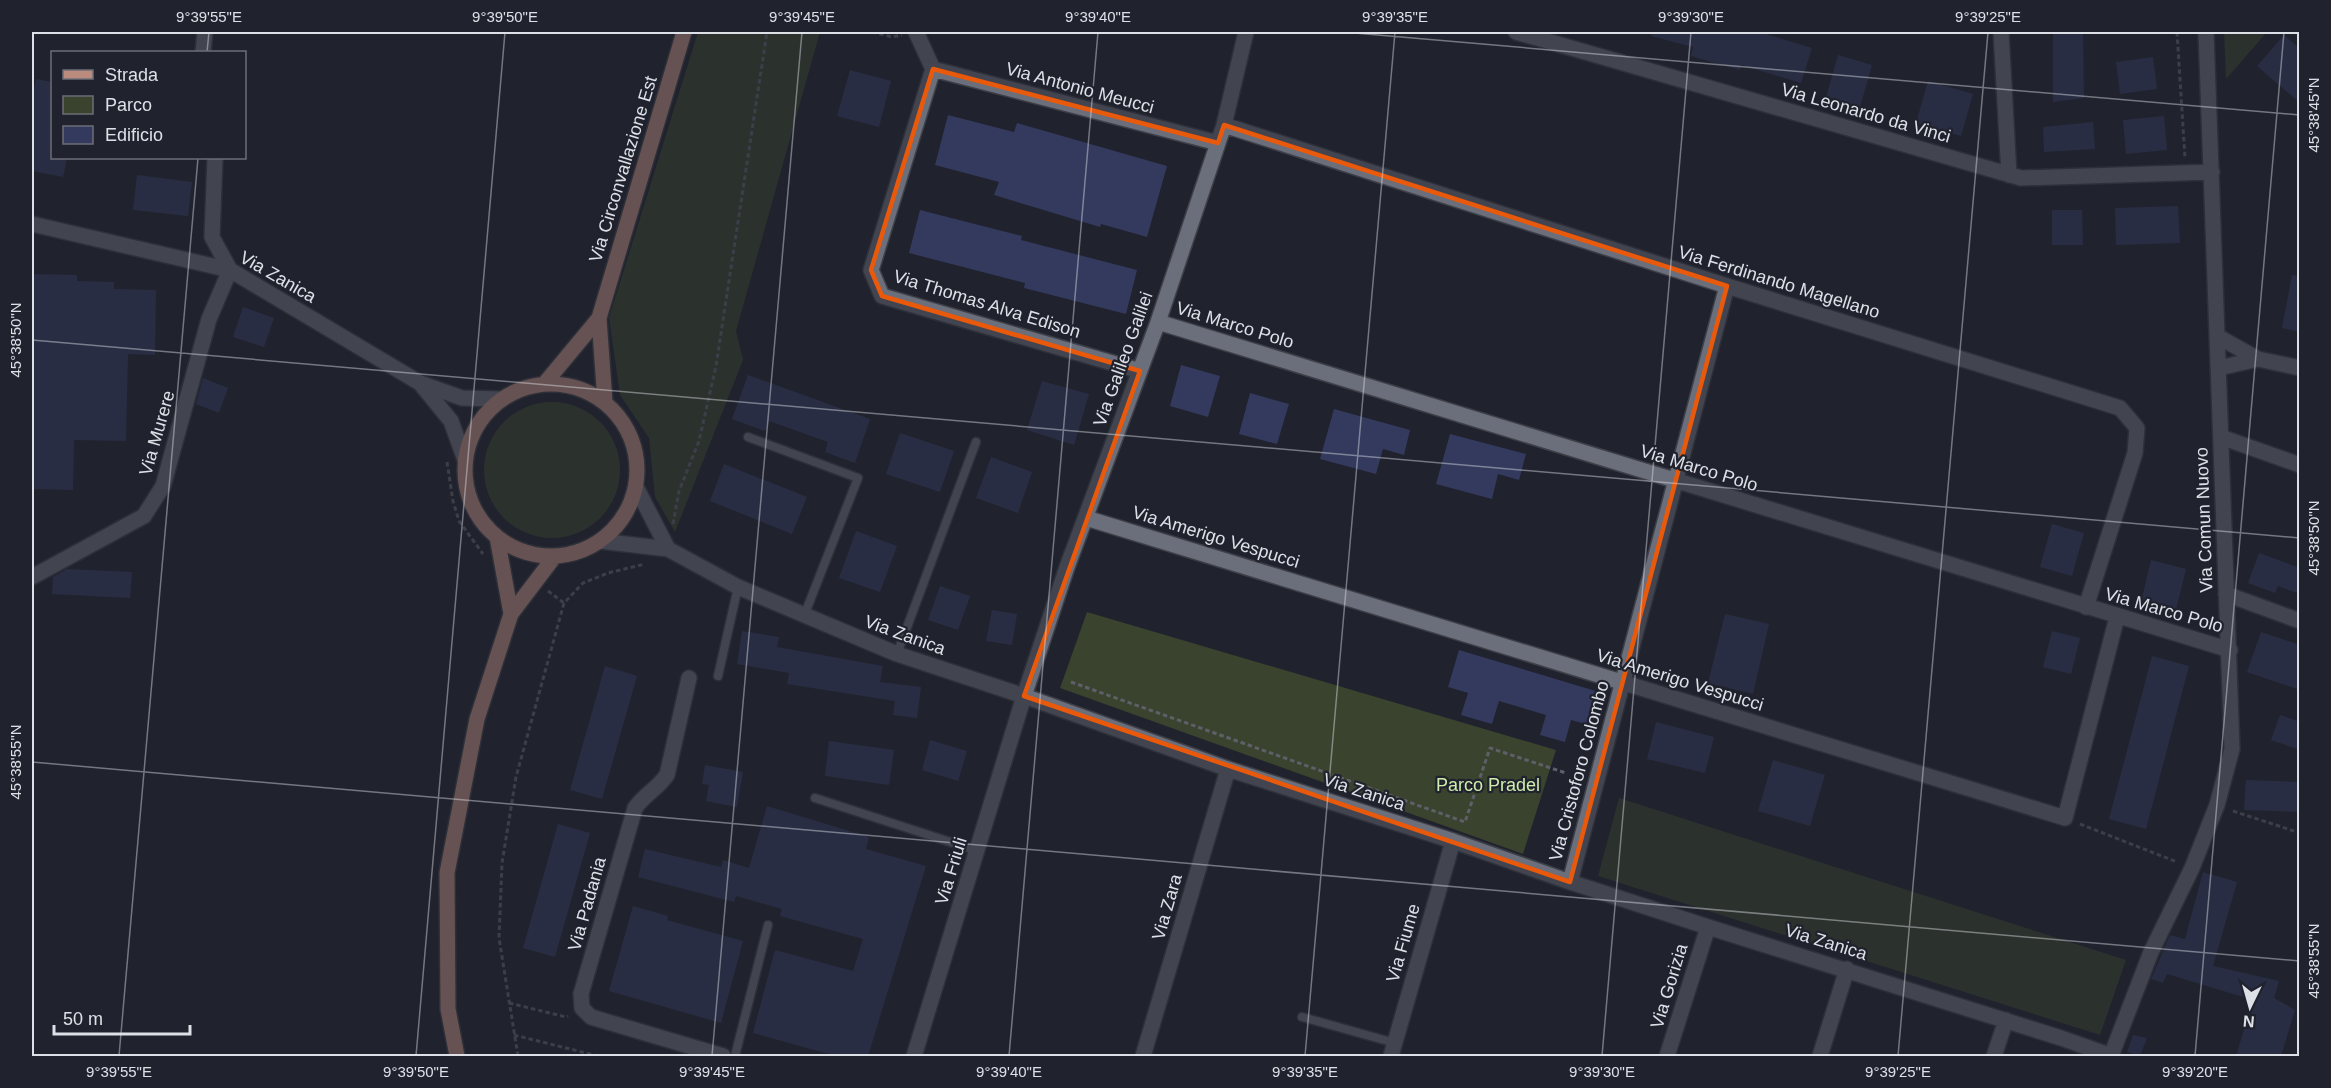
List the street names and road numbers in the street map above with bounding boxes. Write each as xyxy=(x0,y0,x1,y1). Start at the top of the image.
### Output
street label: Via Antonio Meucci xyxy=(1004,59,1156,117)
street label: Via Circonvallazione Est xyxy=(585,73,661,265)
street label: Via Leonardo da Vinci xyxy=(1779,79,1953,147)
street label: Via Ferdinando Magellano xyxy=(1676,242,1882,322)
street label: Via Zanica xyxy=(236,247,321,307)
street label: Via Thomas Alva Edison xyxy=(891,266,1083,342)
street label: Via Galileo Galilei xyxy=(1089,289,1157,429)
street label: Via Marco Polo xyxy=(1174,298,1296,352)
street label: Via Murere xyxy=(135,388,179,478)
street label: Via Marco Polo xyxy=(1638,441,1760,495)
street label: Via Comun Nuovo xyxy=(2191,447,2217,593)
street label: Via Amerigo Vespucci xyxy=(1130,502,1302,572)
street label: Via Marco Polo xyxy=(2103,584,2225,636)
street label: Via Zanica xyxy=(862,611,949,659)
street label: Via Amerigo Vespucci xyxy=(1594,645,1766,715)
street label: Via Cristoforo Colombo xyxy=(1545,679,1613,863)
street label: Via Zanica xyxy=(1321,769,1408,815)
street label: Via Friuli xyxy=(931,835,971,907)
street label: Via Padania xyxy=(564,854,610,953)
street label: Via Zara xyxy=(1148,871,1186,942)
street label: Via Fiume xyxy=(1382,901,1424,985)
street label: Via Zanica xyxy=(1783,920,1870,964)
street label: Via Gorizia xyxy=(1647,940,1692,1031)

